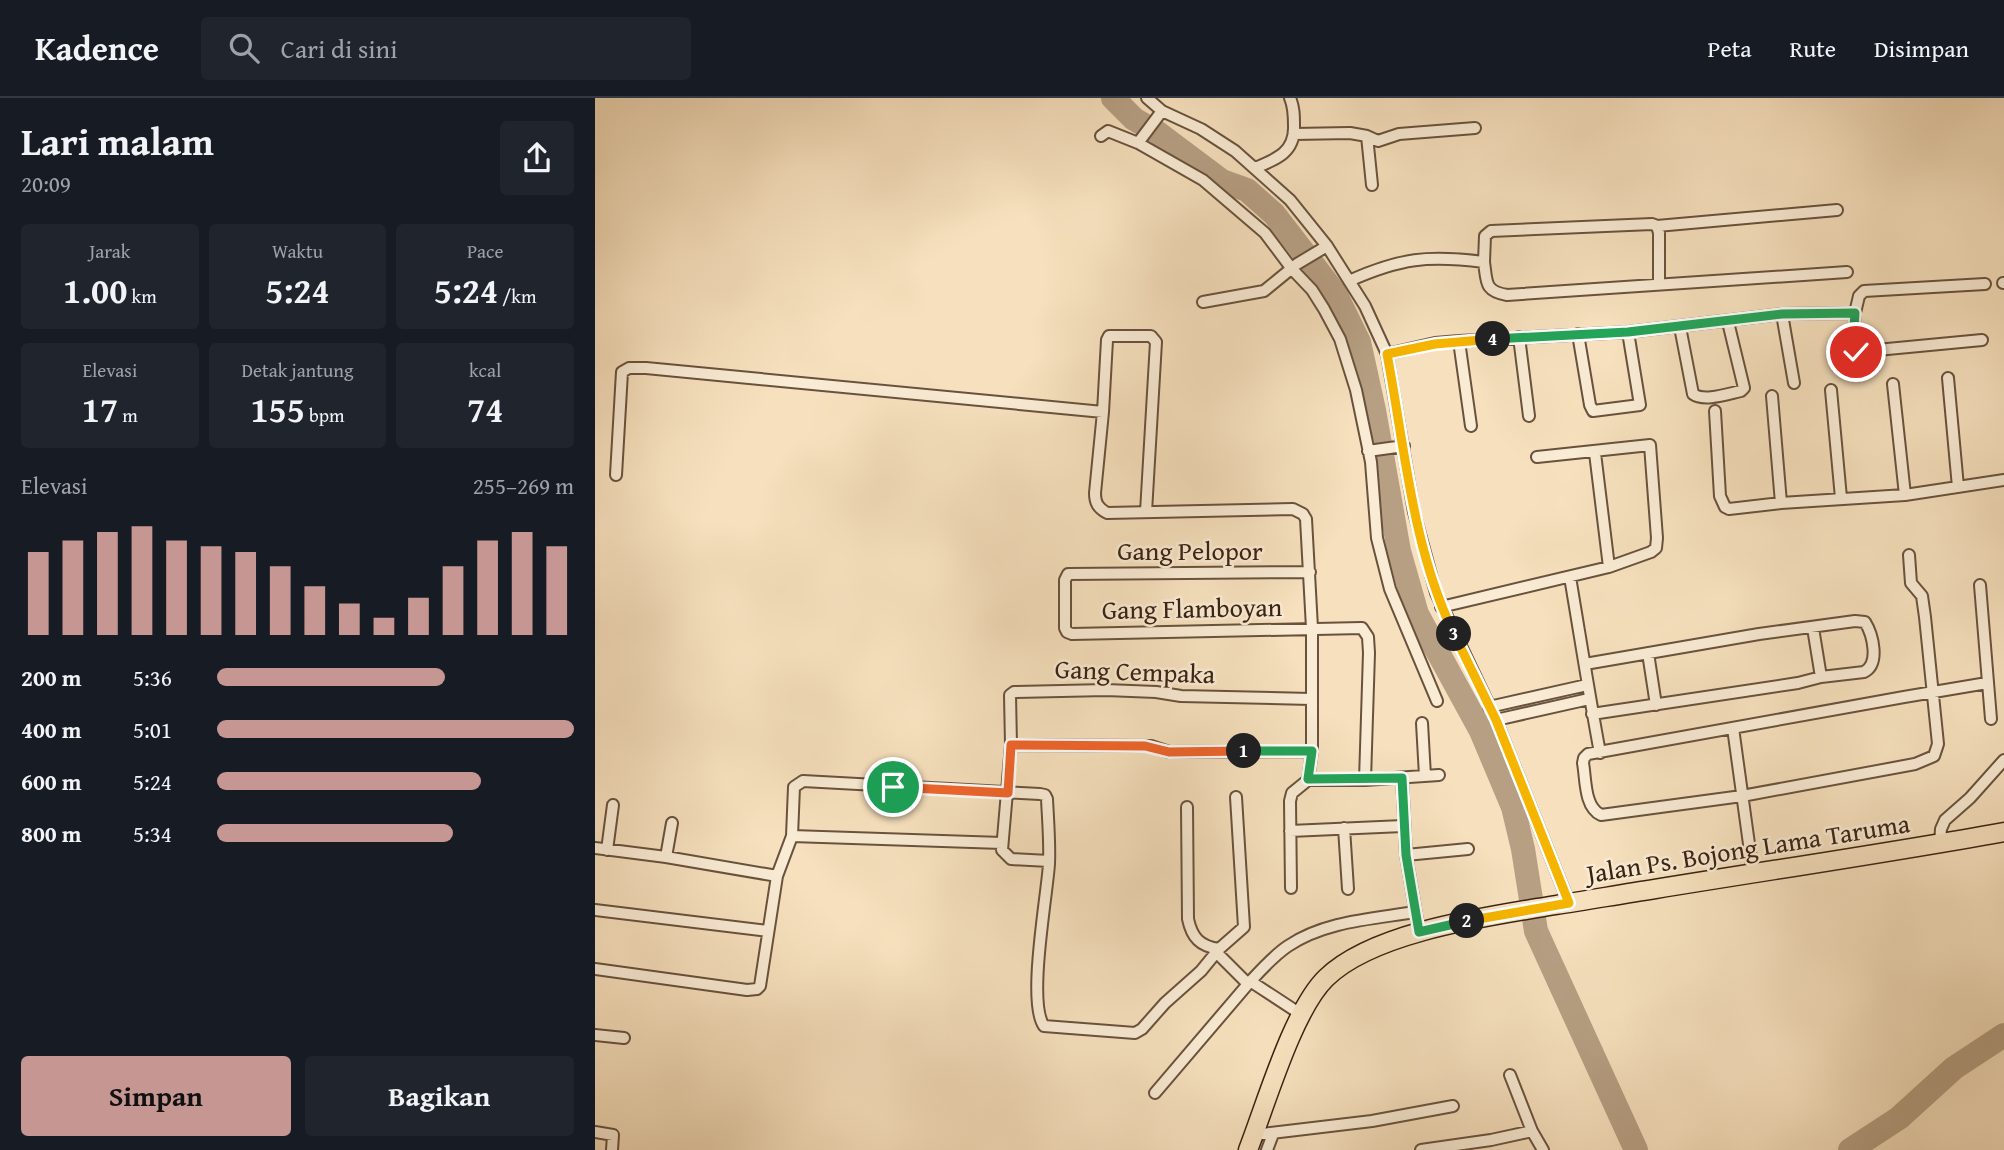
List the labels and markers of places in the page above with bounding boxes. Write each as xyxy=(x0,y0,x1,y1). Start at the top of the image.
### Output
pin: 4 xyxy=(1475,322,1511,356)
pin xyxy=(1826,322,1886,382)
pin: 3 xyxy=(1437,616,1471,652)
pin: 1 xyxy=(1227,734,1261,768)
pin xyxy=(863,757,923,817)
pin: 2 xyxy=(1449,904,1485,938)

